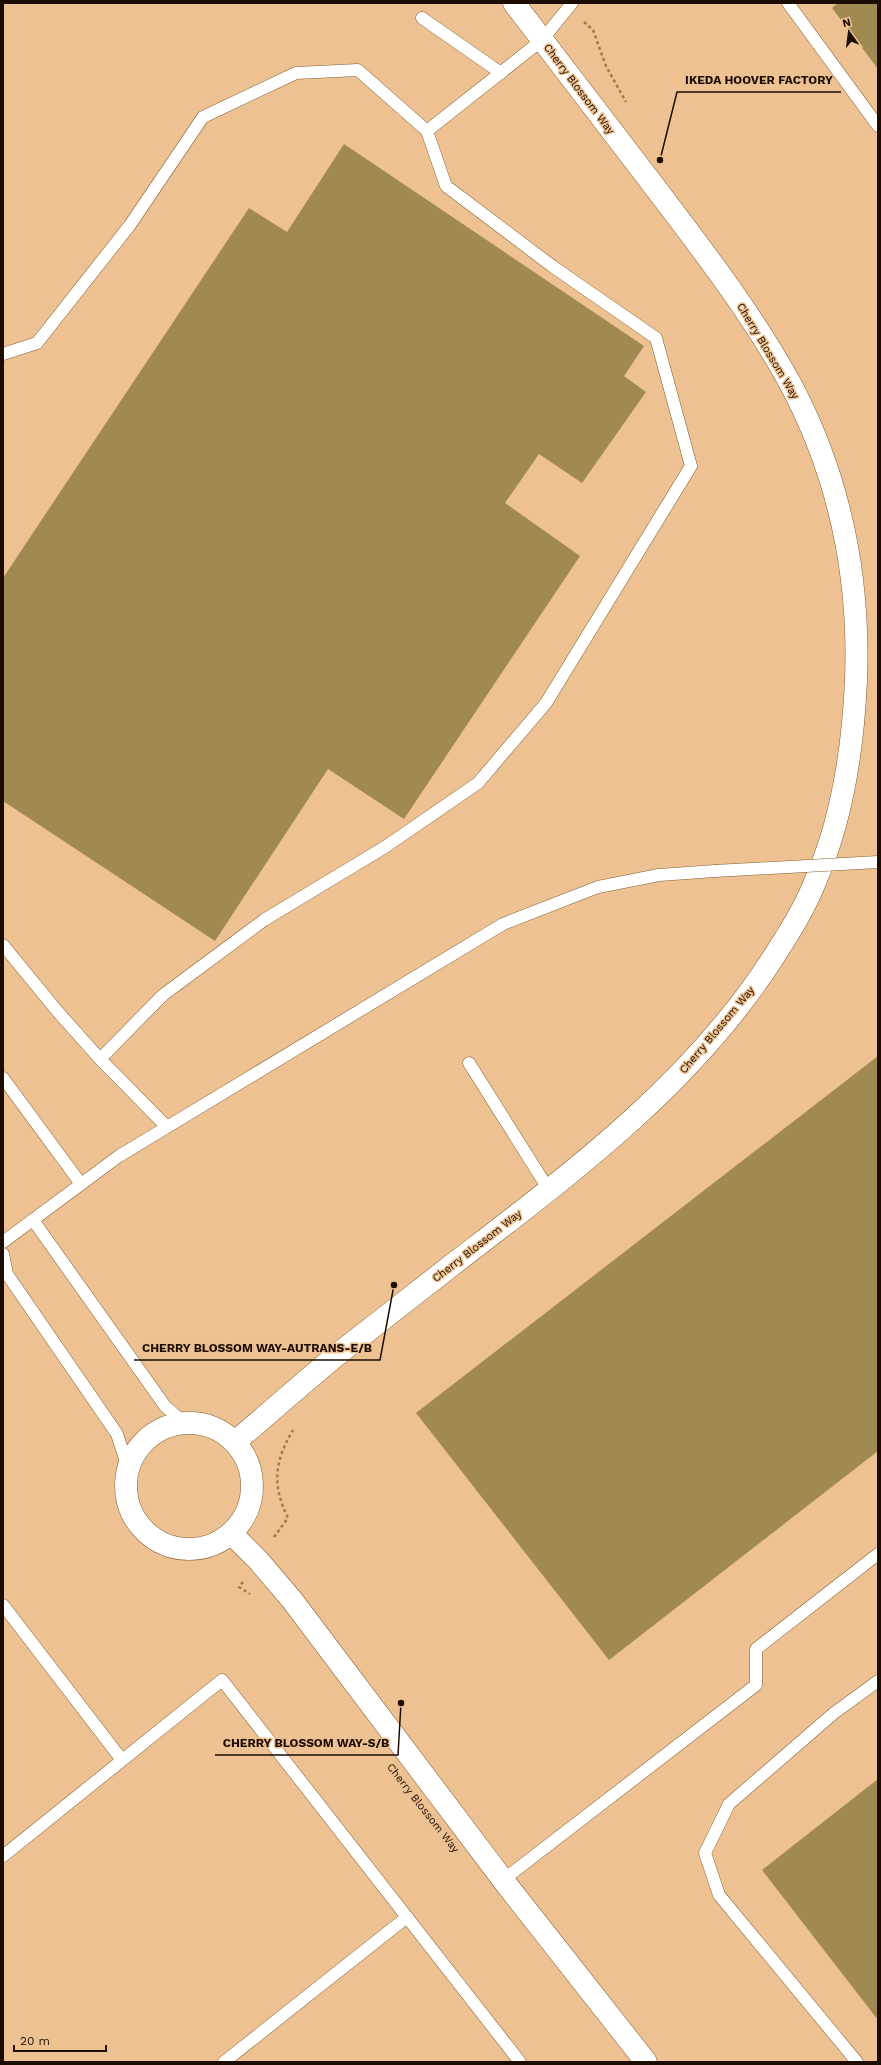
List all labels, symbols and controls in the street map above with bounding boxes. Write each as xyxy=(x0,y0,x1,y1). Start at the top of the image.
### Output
north arrow xyxy=(829,12,869,52)
text: N xyxy=(841,15,852,30)
street label: Cherry Blossom Way xyxy=(541,41,617,137)
callout: IKEDA HOOVER FACTORY xyxy=(677,68,841,92)
text: IKEDA HOOVER FACTORY xyxy=(685,73,833,87)
street label: Cherry Blossom Way xyxy=(734,301,802,402)
street label: Cherry Blossom Way xyxy=(677,983,757,1076)
street label: Cherry Blossom Way xyxy=(430,1207,525,1285)
callout: CHERRY BLOSSOM WAY-AUTRANS-E/B xyxy=(134,1336,380,1360)
text: CHERRY BLOSSOM WAY-AUTRANS-E/B xyxy=(142,1341,372,1355)
callout: CHERRY BLOSSOM WAY-S/B xyxy=(215,1731,398,1755)
text: CHERRY BLOSSOM WAY-S/B xyxy=(223,1736,389,1750)
street label: Cherry Blossom Way xyxy=(384,1761,462,1856)
scale bar xyxy=(14,2027,106,2053)
text: 20 m xyxy=(20,2034,50,2048)

